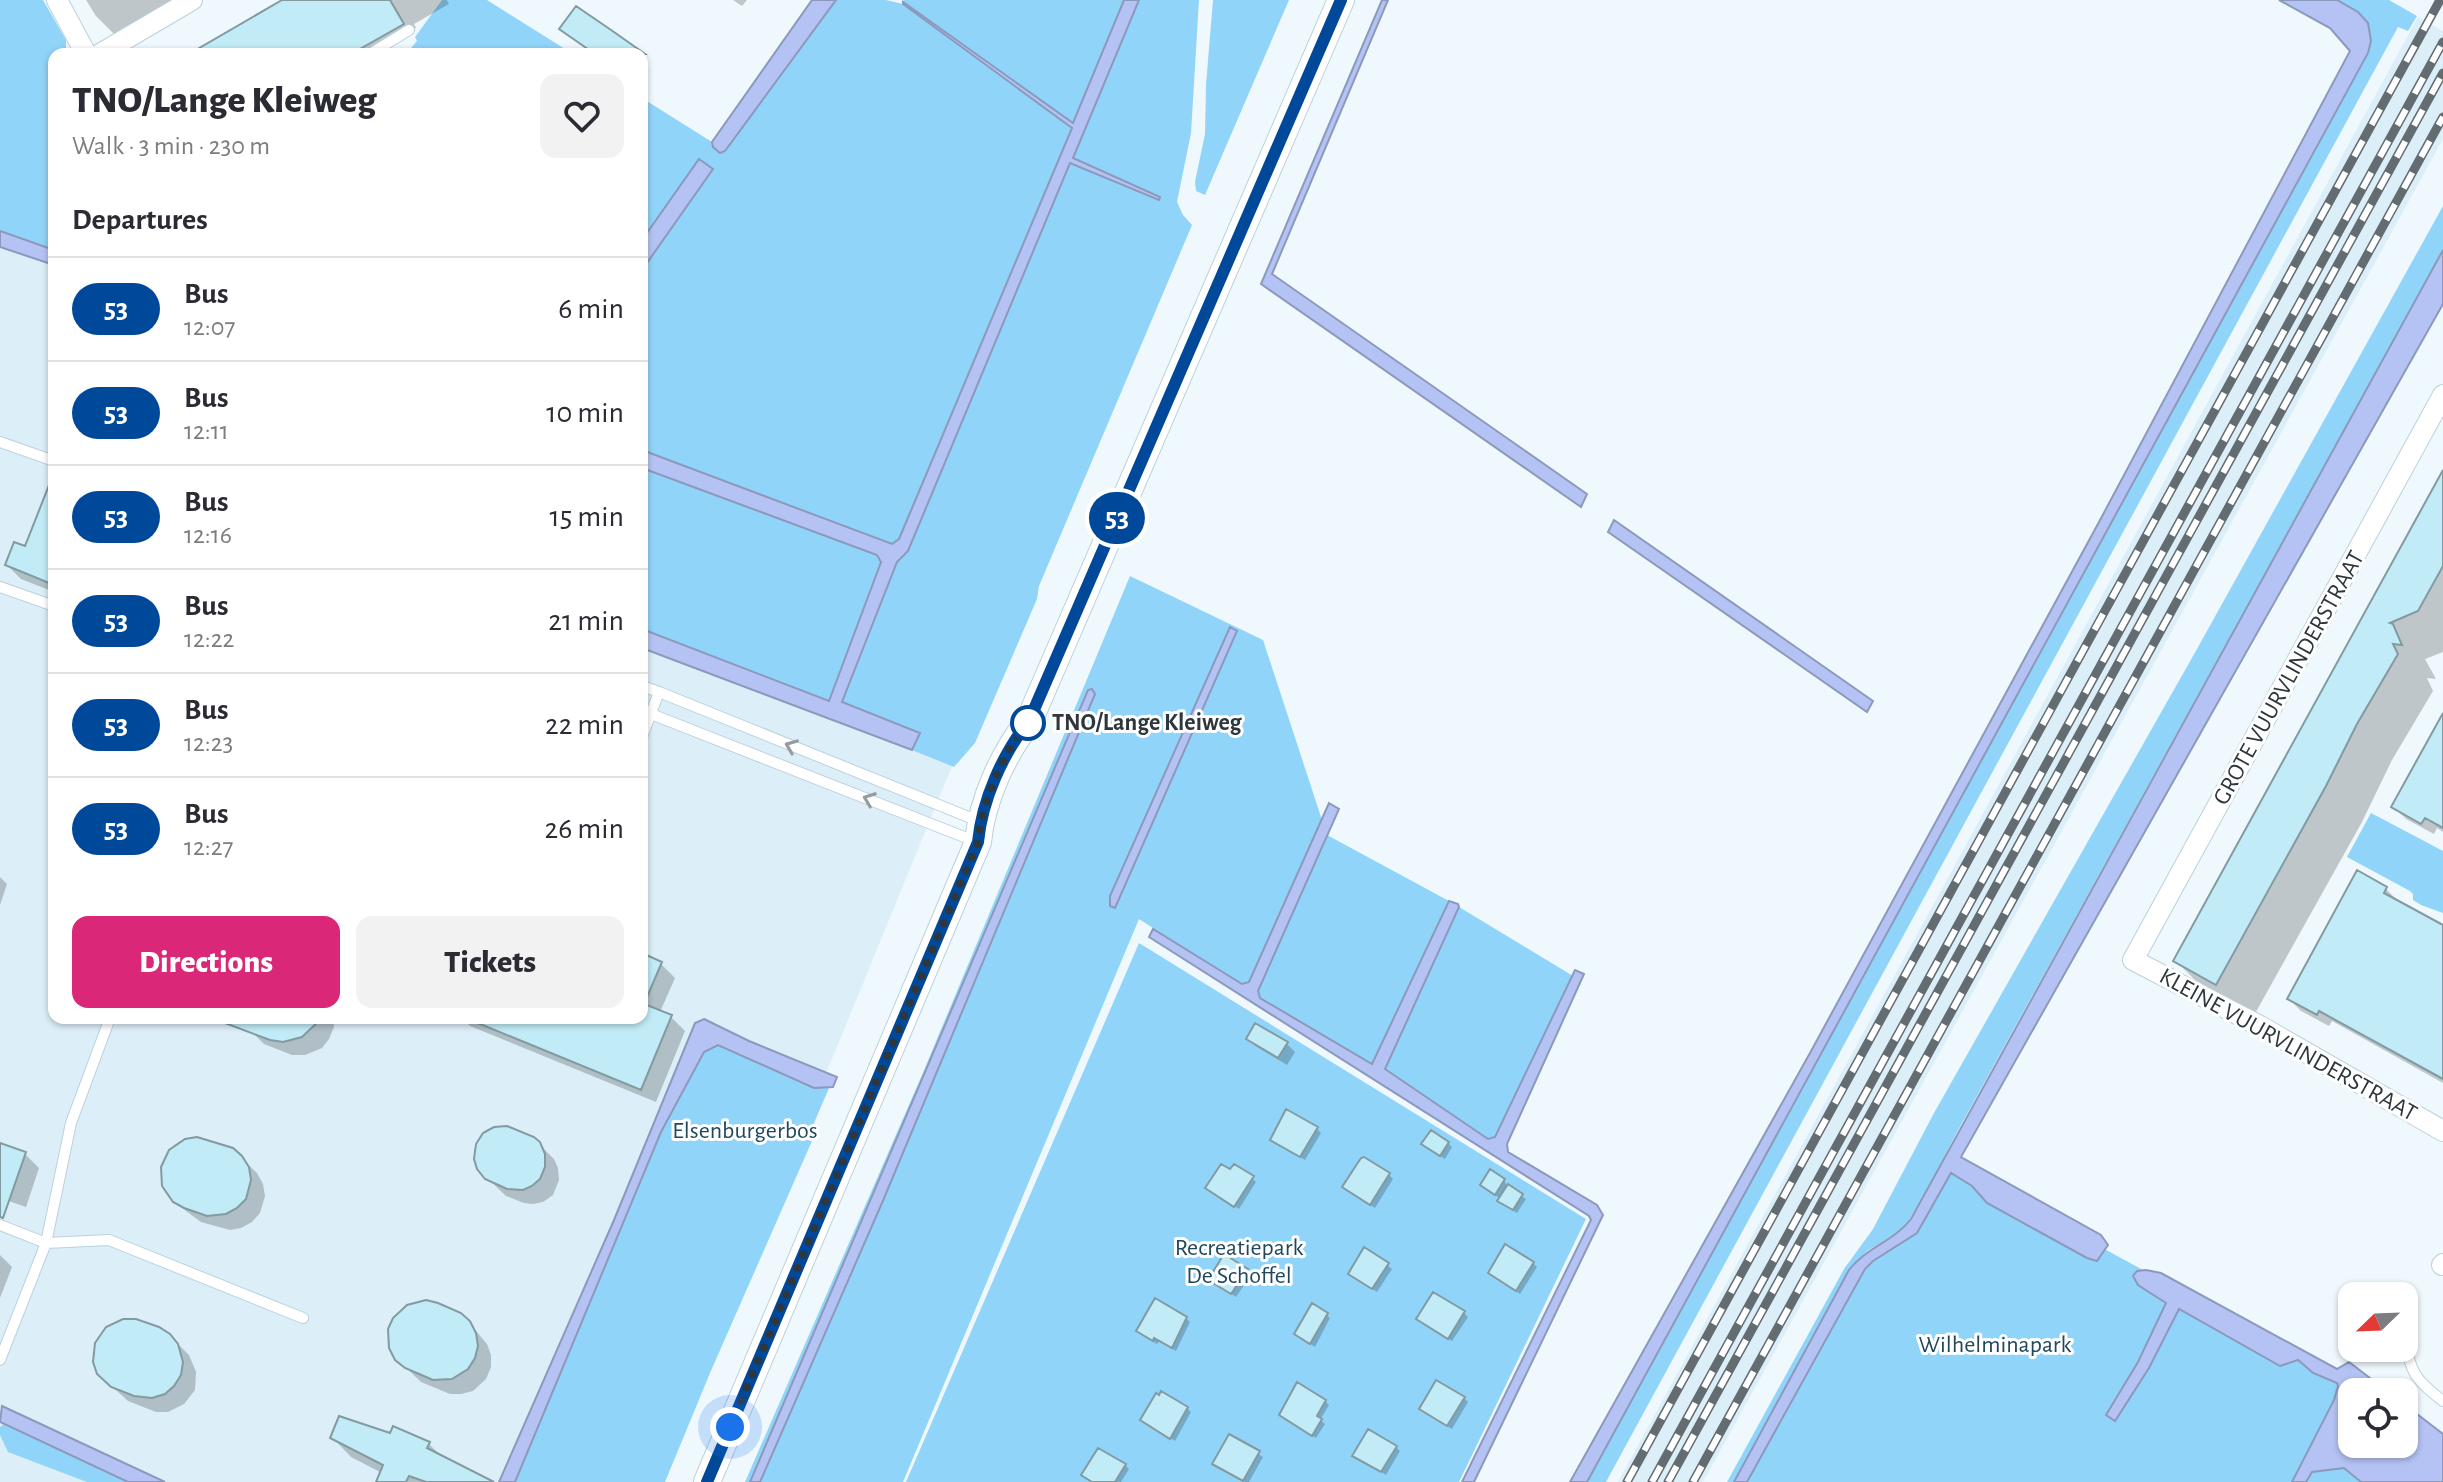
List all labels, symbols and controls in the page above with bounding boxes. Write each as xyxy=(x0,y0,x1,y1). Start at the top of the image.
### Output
button: heart xyxy=(540,74,624,158)
text: TNO/Lange Kleiweg xyxy=(72,82,376,120)
text: Walk · 3 min · 230 m xyxy=(72,133,270,159)
text: Departures xyxy=(72,205,208,235)
text: Bus xyxy=(184,279,229,309)
text: 6 min xyxy=(558,294,624,324)
text: 53 xyxy=(104,295,128,323)
text: 12:07 xyxy=(184,314,235,340)
text: Bus xyxy=(184,383,229,413)
text: 10 min xyxy=(546,398,624,428)
text: 53 xyxy=(104,399,128,427)
text: 12:11 xyxy=(184,418,229,444)
text: Bus xyxy=(184,487,229,517)
line badge: 53 xyxy=(1081,492,1153,544)
text: 15 min xyxy=(549,502,624,532)
text: 53 xyxy=(104,503,128,531)
text: 53 xyxy=(1105,504,1129,532)
text: 12:16 xyxy=(184,522,232,548)
street label: GROTE VUURVLINDERSTRAAT xyxy=(2209,547,2369,809)
text: Bus xyxy=(184,591,229,621)
text: 21 min xyxy=(548,606,624,636)
text: 53 xyxy=(104,607,128,635)
text: 12:22 xyxy=(184,626,234,652)
text: Bus xyxy=(184,695,229,725)
marker: TNO/Lange Kleiweg xyxy=(1011,706,1045,740)
text: 22 min xyxy=(545,710,624,740)
text: 53 xyxy=(104,711,128,739)
place label: TNO/Lange Kleiweg xyxy=(1052,711,1243,735)
text: 12:23 xyxy=(184,730,233,756)
one-way arrow xyxy=(785,739,799,756)
one-way arrow xyxy=(863,793,877,809)
text: Bus xyxy=(184,799,229,829)
text: 26 min xyxy=(545,814,624,844)
text: 53 xyxy=(104,815,128,843)
text: 12:27 xyxy=(184,834,233,860)
button: Directions xyxy=(72,916,340,1008)
button: Tickets xyxy=(356,916,624,1008)
street label: KLEINE VUURVLINDERSTRAAT xyxy=(2155,964,2421,1126)
park label: Elsenburgerbos xyxy=(672,1119,818,1143)
park label: Recreatiepark De Schoffel xyxy=(1175,1236,1303,1288)
north arrow xyxy=(2338,1282,2418,1362)
map controls xyxy=(2338,1282,2418,1458)
park label: Wilhelminapark xyxy=(1919,1333,2072,1357)
button: locate xyxy=(2338,1378,2418,1458)
your location xyxy=(710,1407,750,1447)

